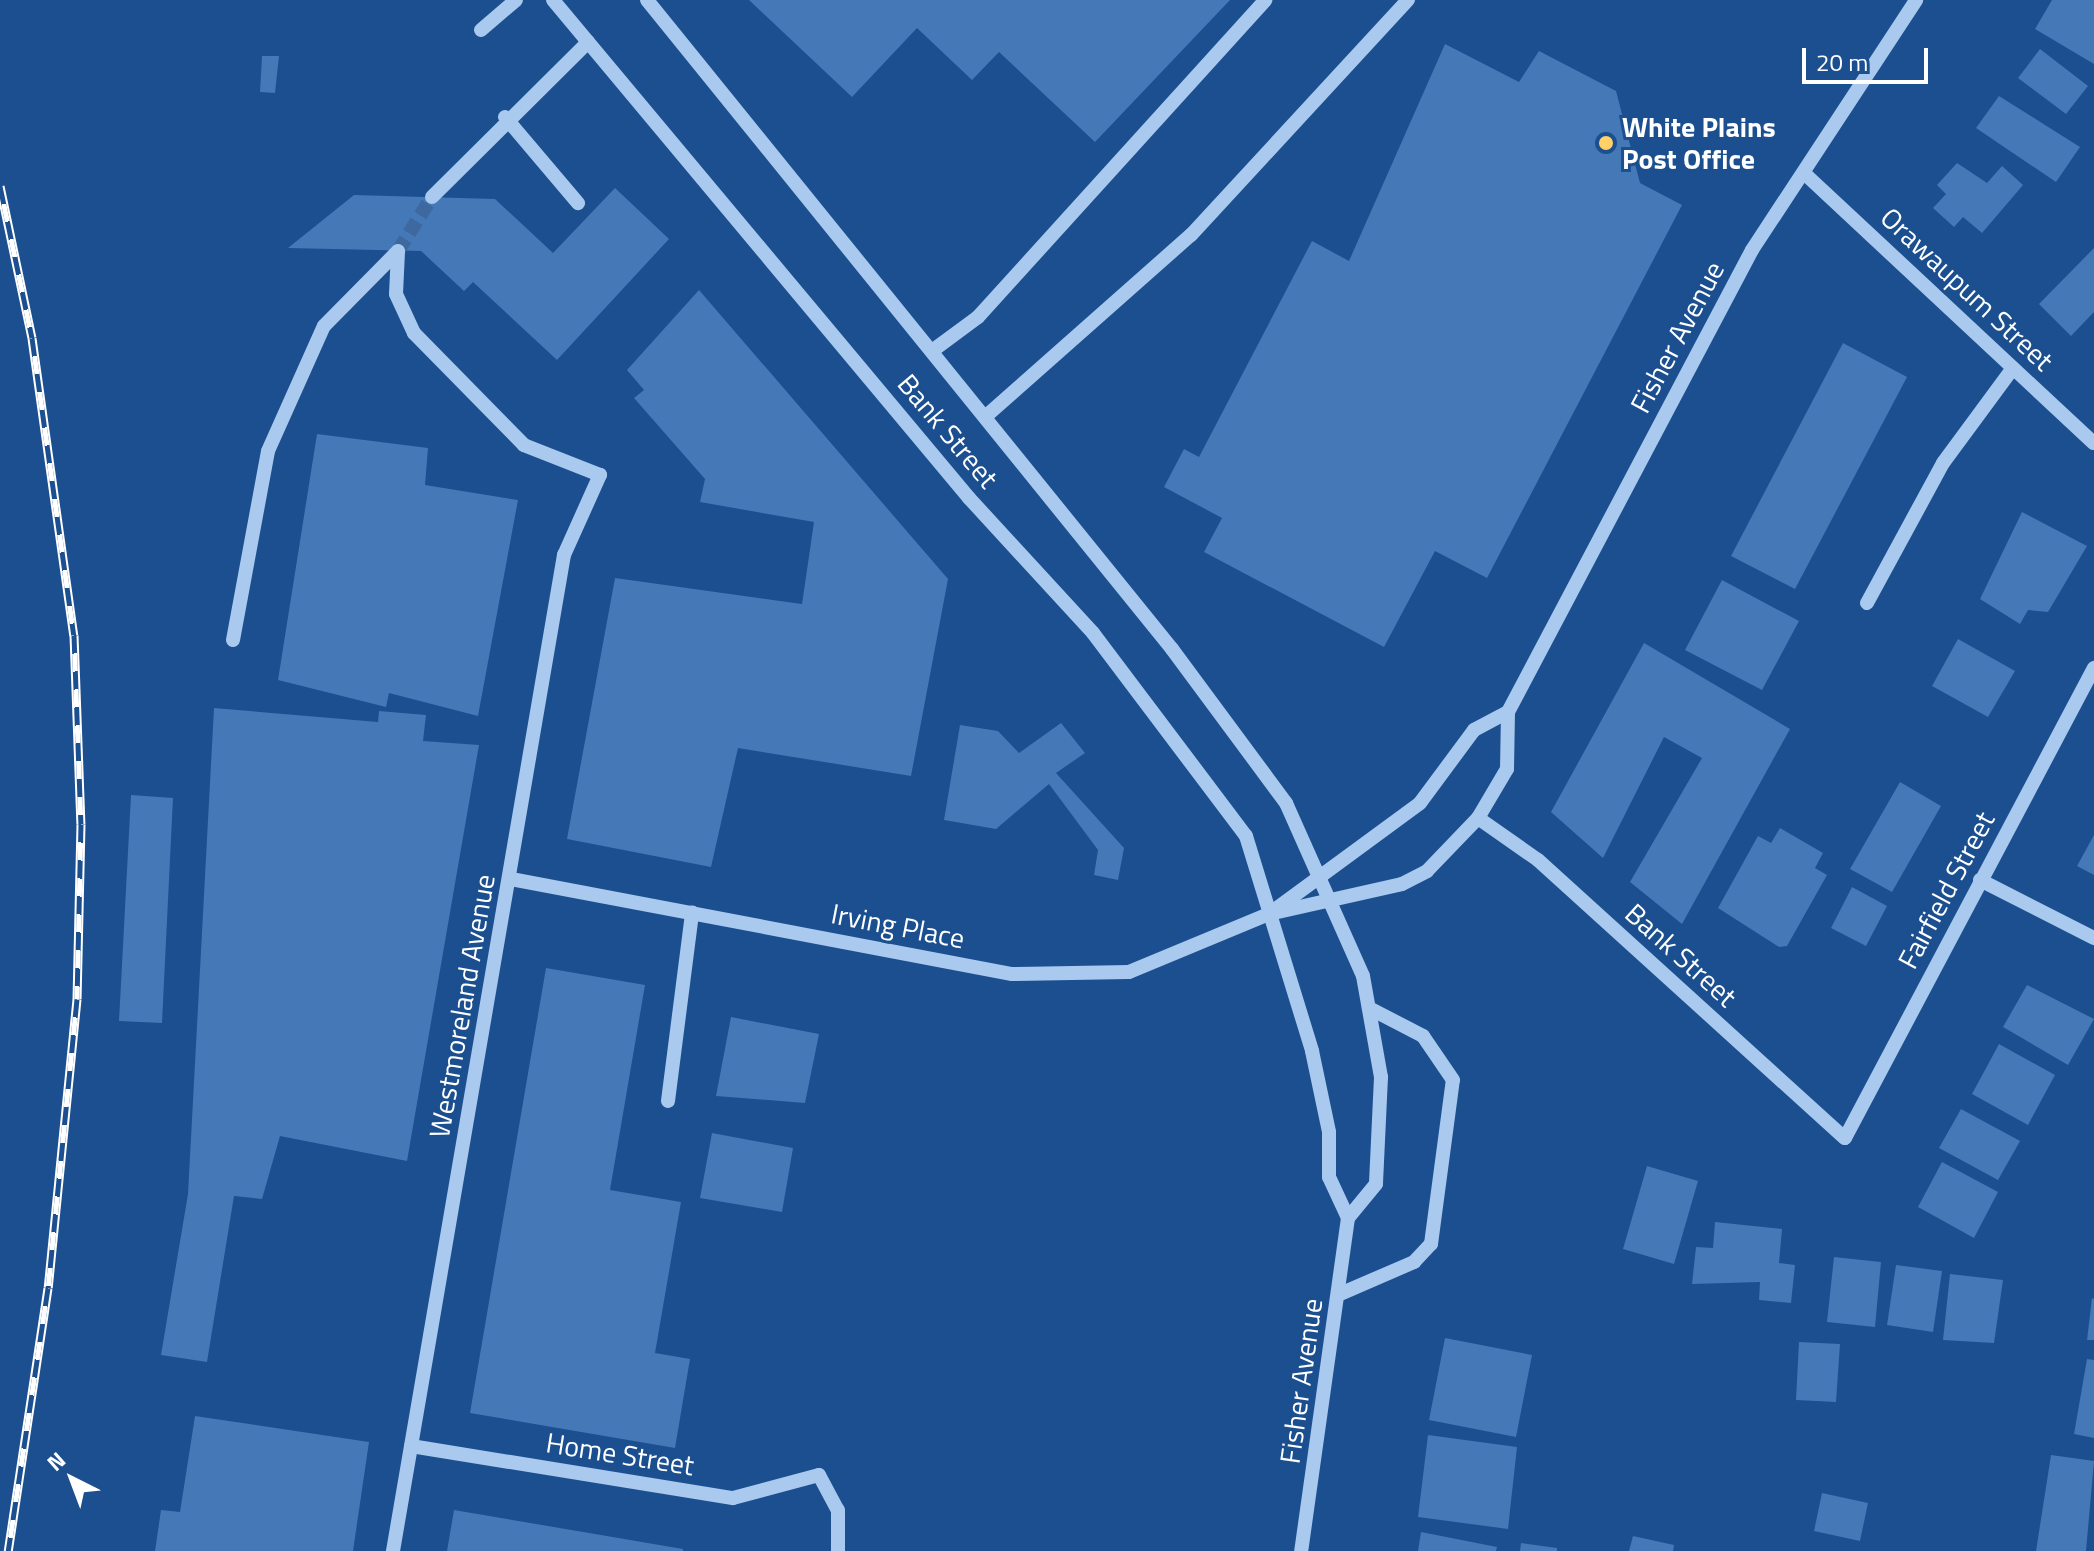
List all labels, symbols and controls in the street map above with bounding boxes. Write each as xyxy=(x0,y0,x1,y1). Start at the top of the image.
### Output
scale bar xyxy=(1806,32,1932,82)
text: 20 m xyxy=(1816,44,1868,80)
place label: White Plains Post Office xyxy=(1622,110,1776,176)
marker: White Plains Post Office xyxy=(1597,134,1615,152)
street label: Orawaupum Street xyxy=(1874,200,2060,378)
street label: Fisher Avenue xyxy=(1623,256,1731,418)
street label: Bank Street xyxy=(891,367,1005,495)
street label: Fairfield Street xyxy=(1891,806,2001,974)
street label: Westmoreland Avenue xyxy=(422,872,502,1140)
street label: Bank Street xyxy=(1618,896,1744,1014)
street label: Irving Place xyxy=(829,897,967,955)
street label: Fisher Avenue xyxy=(1273,1296,1329,1466)
street label: Home Street xyxy=(544,1426,696,1482)
north arrow xyxy=(32,1439,112,1519)
text: N xyxy=(39,1443,73,1479)

